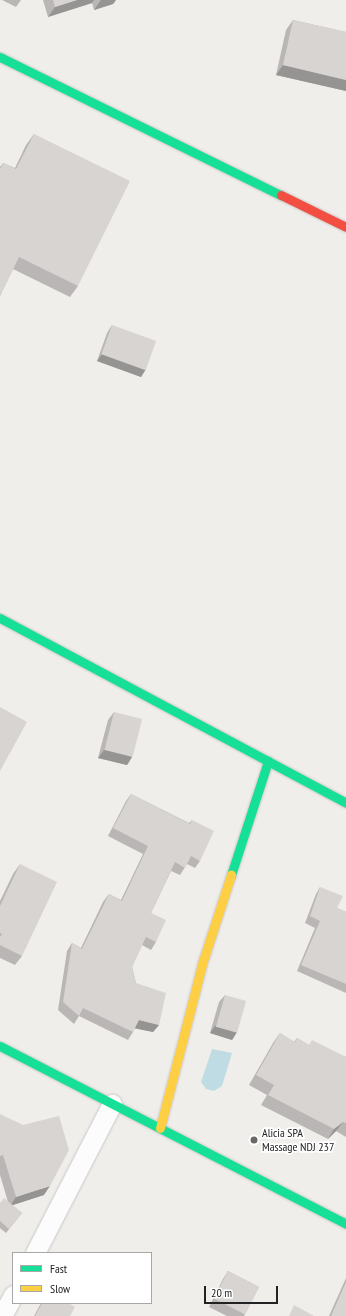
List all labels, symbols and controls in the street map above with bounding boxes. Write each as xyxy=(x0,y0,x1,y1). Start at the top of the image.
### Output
place label: Alicia SPA Massage NDJ 237 xyxy=(262,1126,334,1154)
marker: Alicia SPA Massage NDJ 237 xyxy=(249,1135,259,1145)
legend xyxy=(12,1252,152,1304)
text: Fast xyxy=(50,1261,67,1276)
scale bar xyxy=(206,1278,280,1304)
text: Slow xyxy=(50,1281,70,1296)
text: 20 m xyxy=(211,1285,232,1300)

